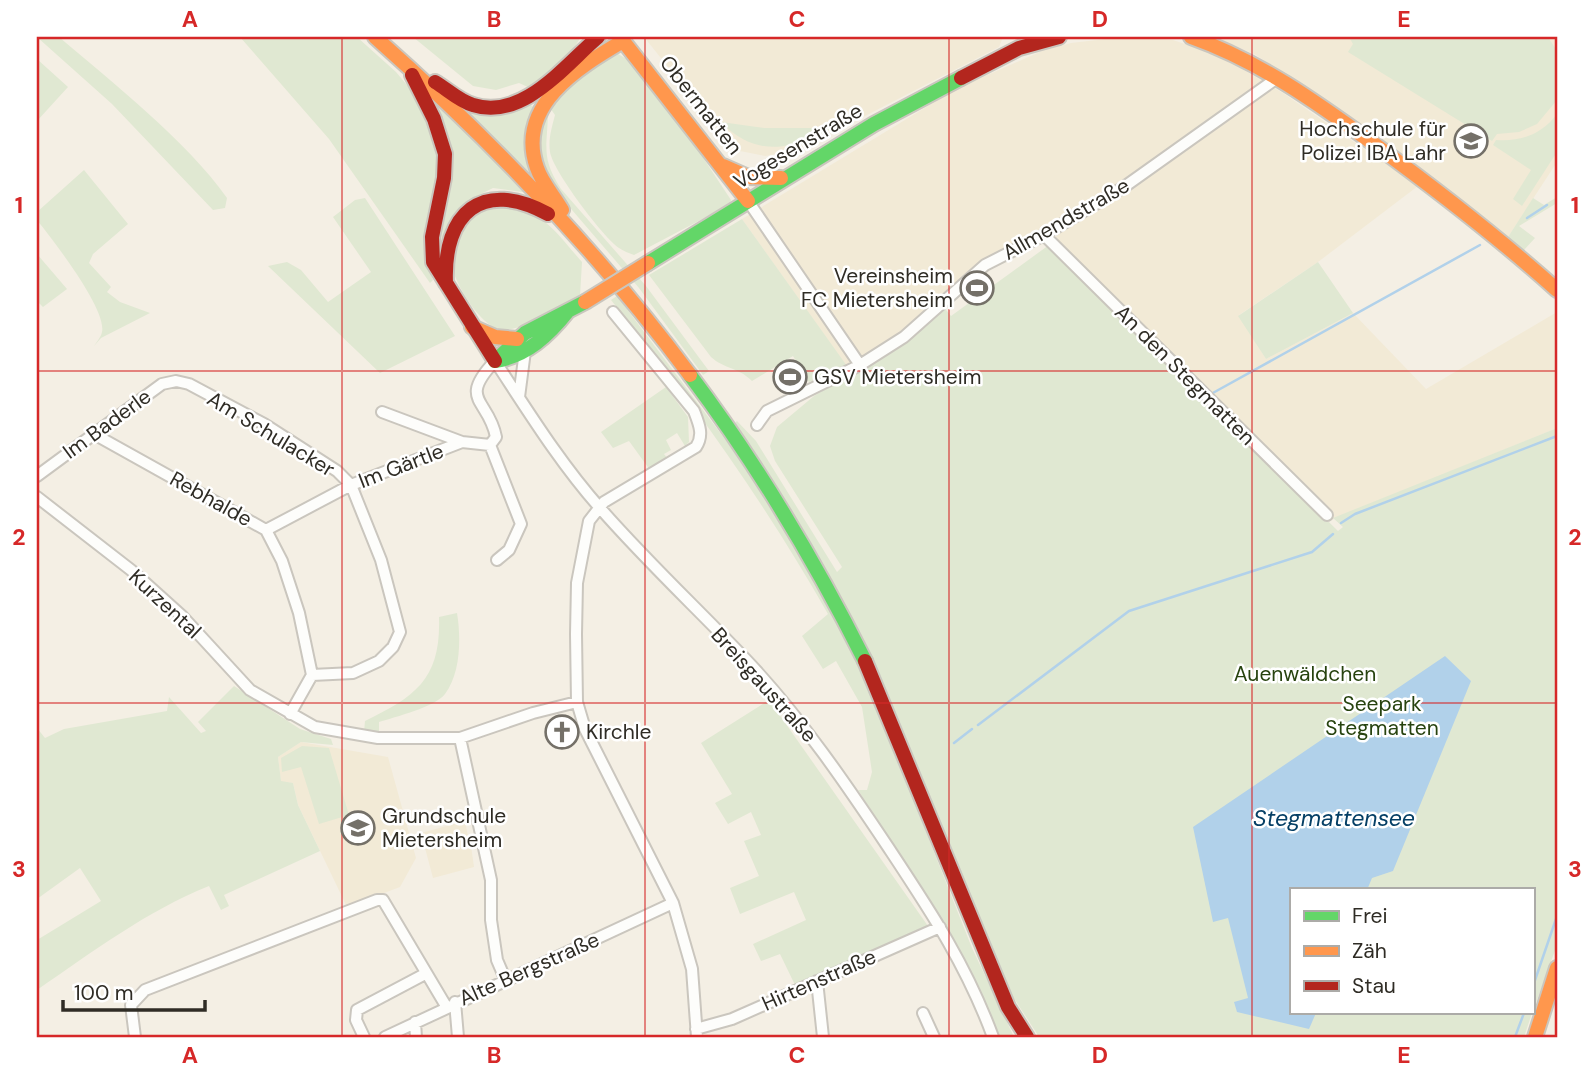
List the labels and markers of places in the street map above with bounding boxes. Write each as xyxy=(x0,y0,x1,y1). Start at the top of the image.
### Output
place label: Hochschule für Polizei IBA Lahr xyxy=(1299,115,1446,167)
school or university icon: Hochschule für Polizei IBA Lahr xyxy=(1452,122,1490,160)
place label: Vereinsheim FC Mietersheim xyxy=(801,262,953,314)
sports icon: Vereinsheim FC Mietersheim xyxy=(958,269,996,307)
sports icon: GSV Mietersheim xyxy=(771,358,809,396)
place label: GSV Mietersheim xyxy=(814,363,982,391)
church icon: Kirchle xyxy=(543,713,581,751)
place label: Kirchle xyxy=(586,718,651,746)
place label: Grundschule Mietersheim xyxy=(382,802,506,854)
school or university icon: Grundschule Mietersheim xyxy=(339,809,377,847)

